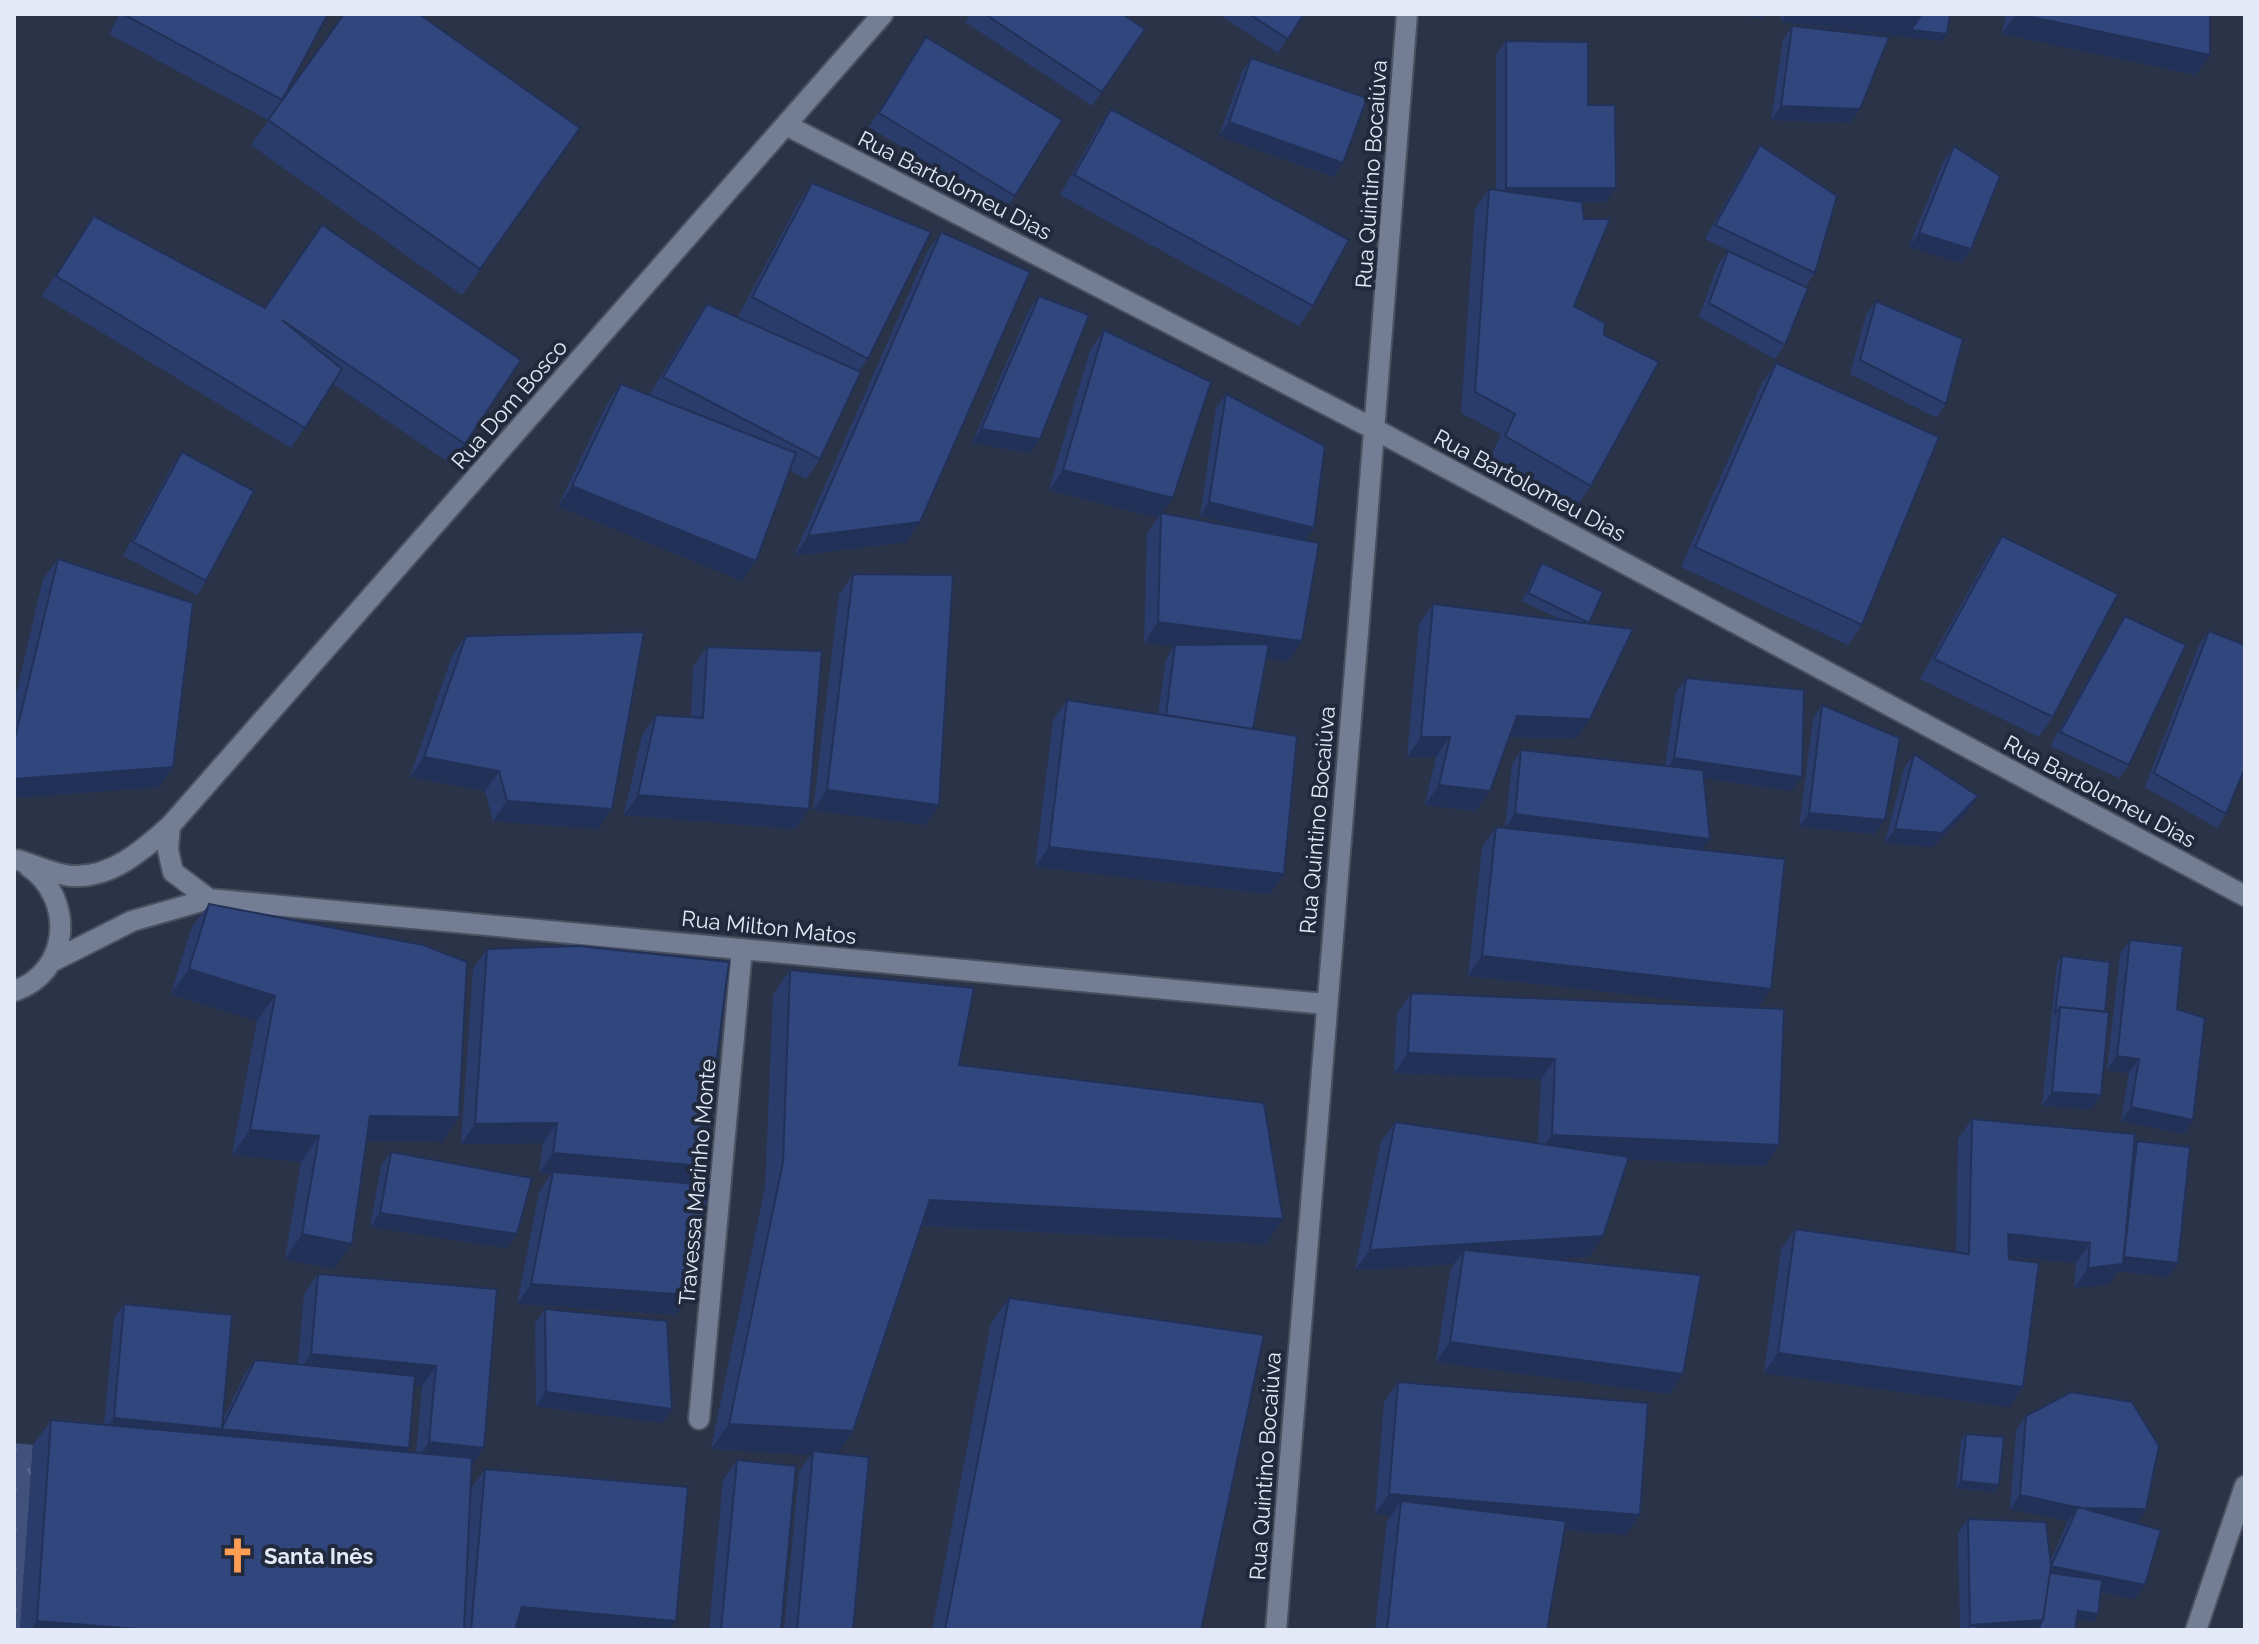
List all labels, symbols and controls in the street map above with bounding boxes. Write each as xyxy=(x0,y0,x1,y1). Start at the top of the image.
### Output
street label: Rua Quintino Bocaiúva xyxy=(1350,59,1392,289)
street label: Rua Bartolomeu Dias xyxy=(854,125,1056,245)
street label: Rua Dom Bosco xyxy=(446,334,572,474)
street label: Rua Bartolomeu Dias xyxy=(1430,423,1630,547)
street label: Rua Quintino Bocaiúva xyxy=(1294,705,1340,935)
street label: Rua Bartolomeu Dias xyxy=(2000,729,2200,853)
street label: Rua Milton Matos xyxy=(680,905,858,949)
street label: Travessa Marinho Monte xyxy=(673,1058,721,1306)
street label: Rua Quintino Bocaiúva xyxy=(1244,1351,1286,1581)
church icon: Santa Inês xyxy=(219,1537,257,1575)
place label: Santa Inês xyxy=(264,1543,373,1569)

